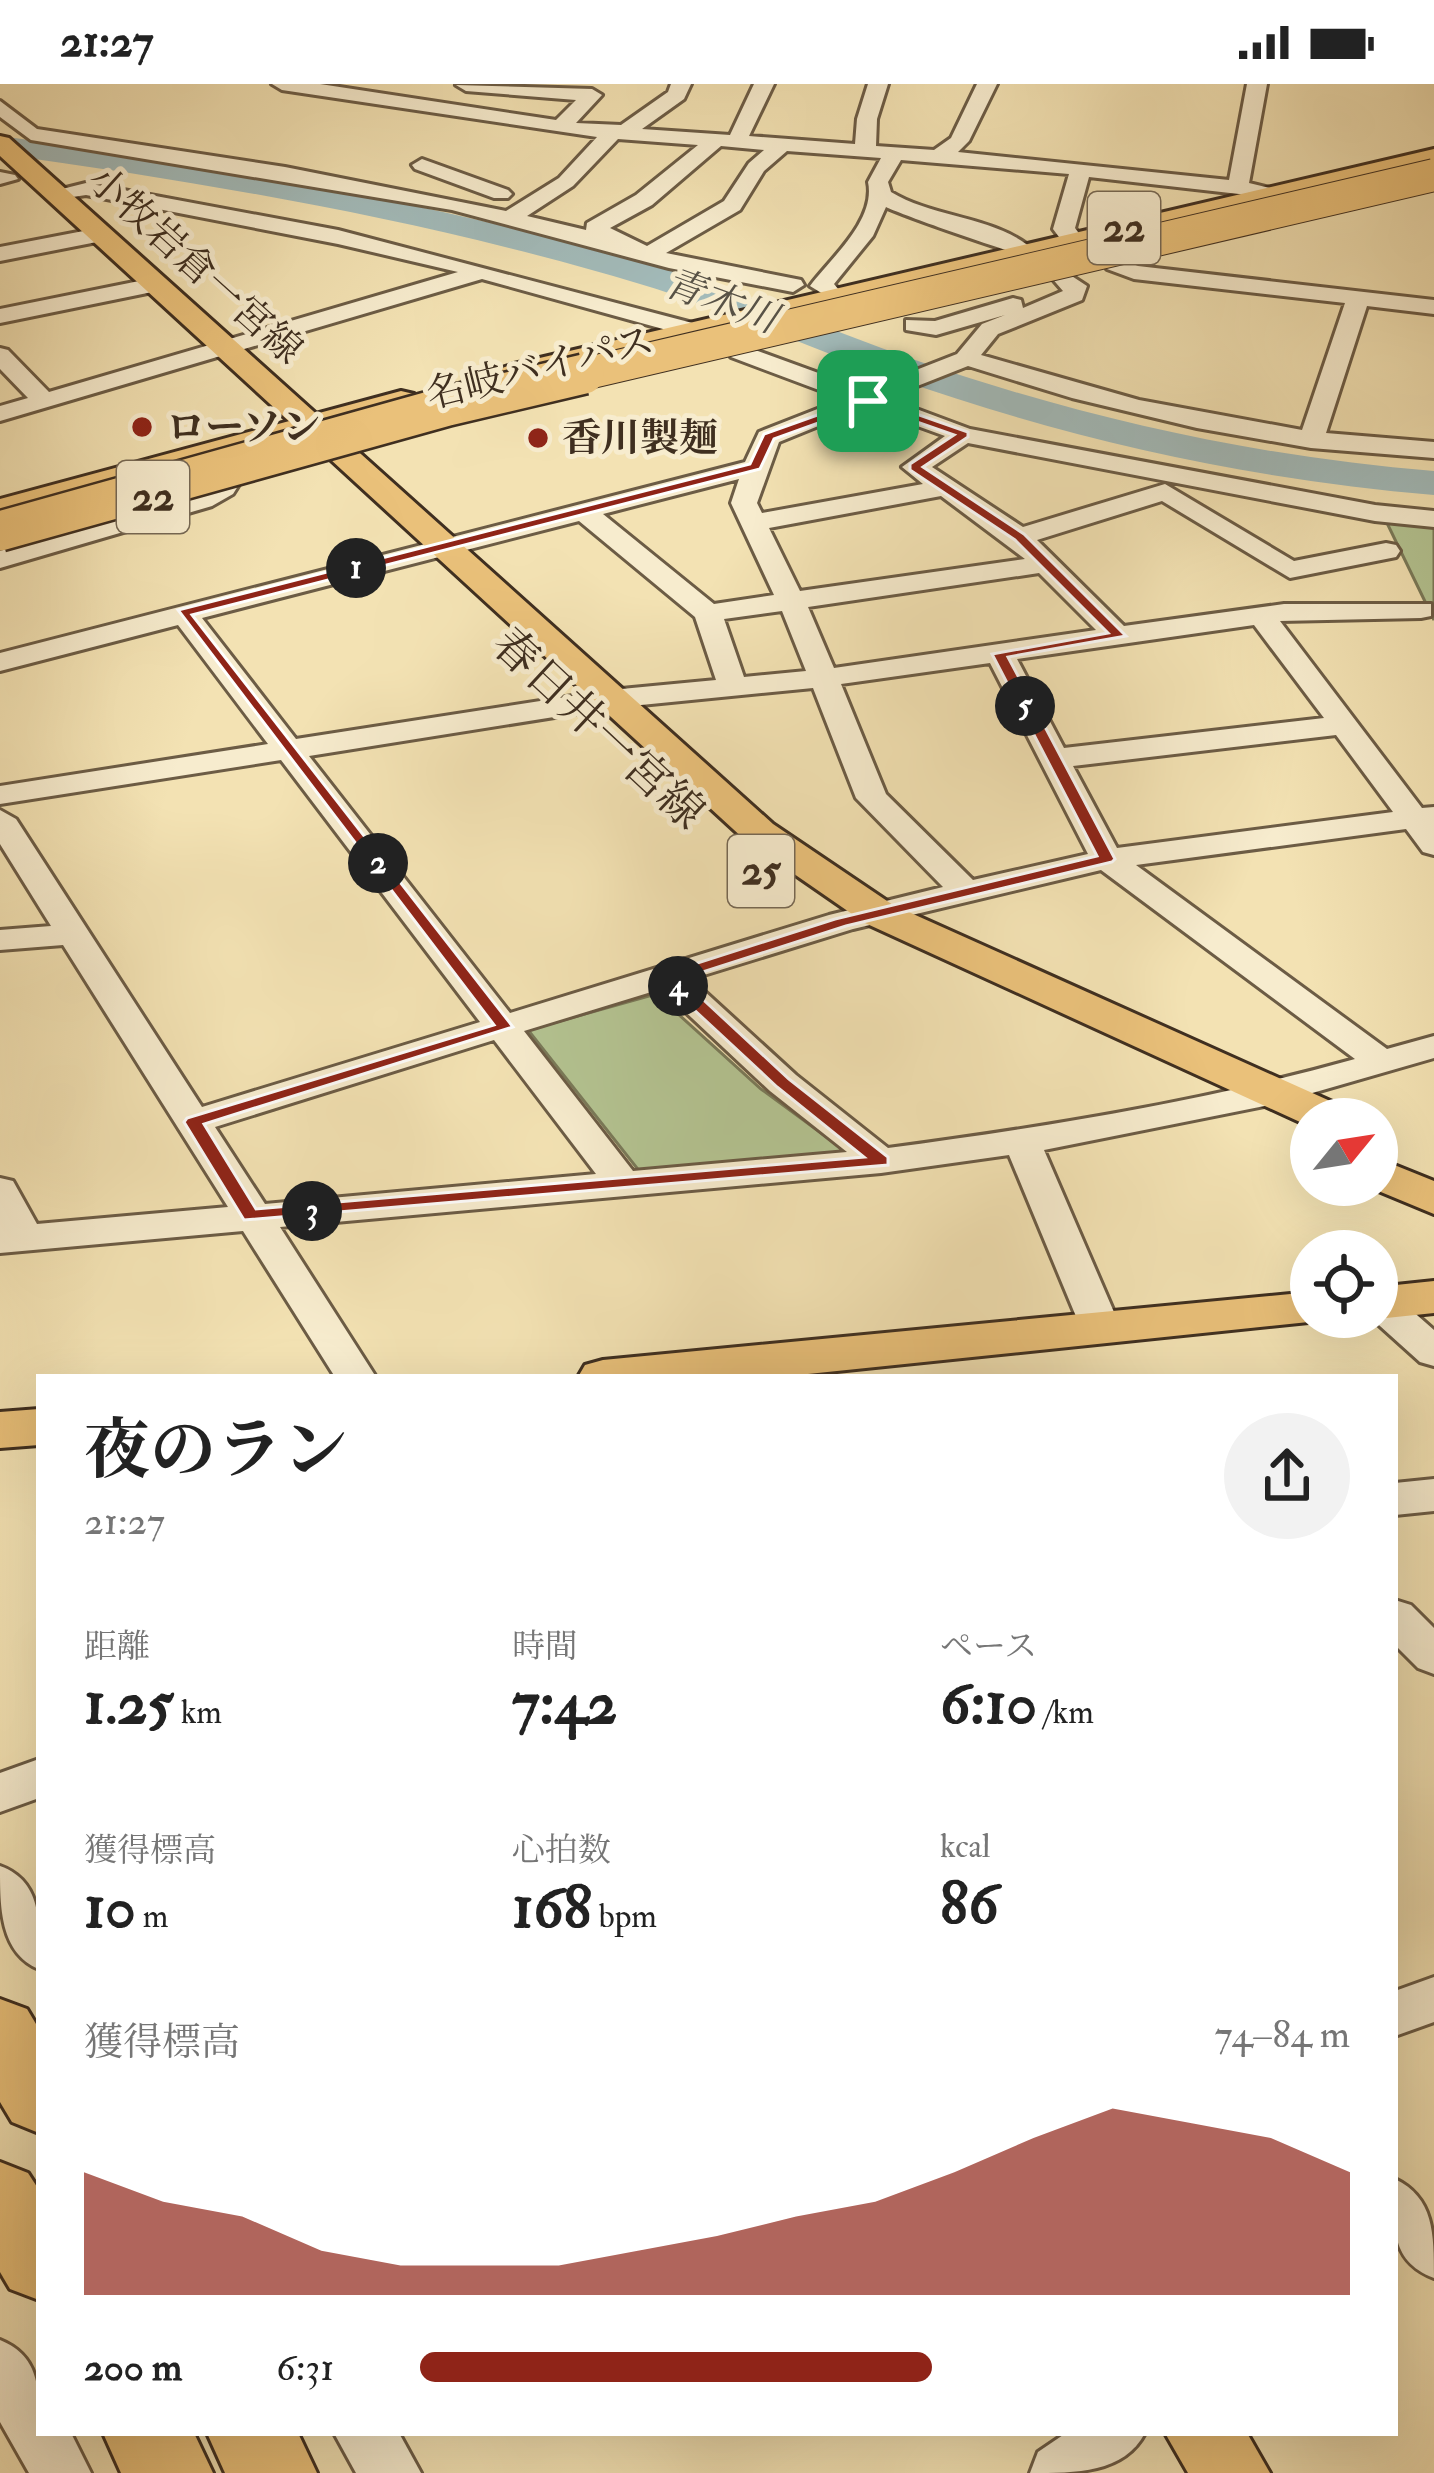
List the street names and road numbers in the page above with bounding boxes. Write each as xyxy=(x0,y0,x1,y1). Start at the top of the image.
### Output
street label: 小牧岩倉一宮線 xyxy=(77,155,313,375)
road number: 22 xyxy=(1088,192,1160,264)
street label: 名岐バイパス xyxy=(421,316,659,420)
road number: 22 xyxy=(117,461,189,533)
street label: 春日井一宮線 xyxy=(480,616,716,842)
road number: 25 xyxy=(728,835,794,907)

